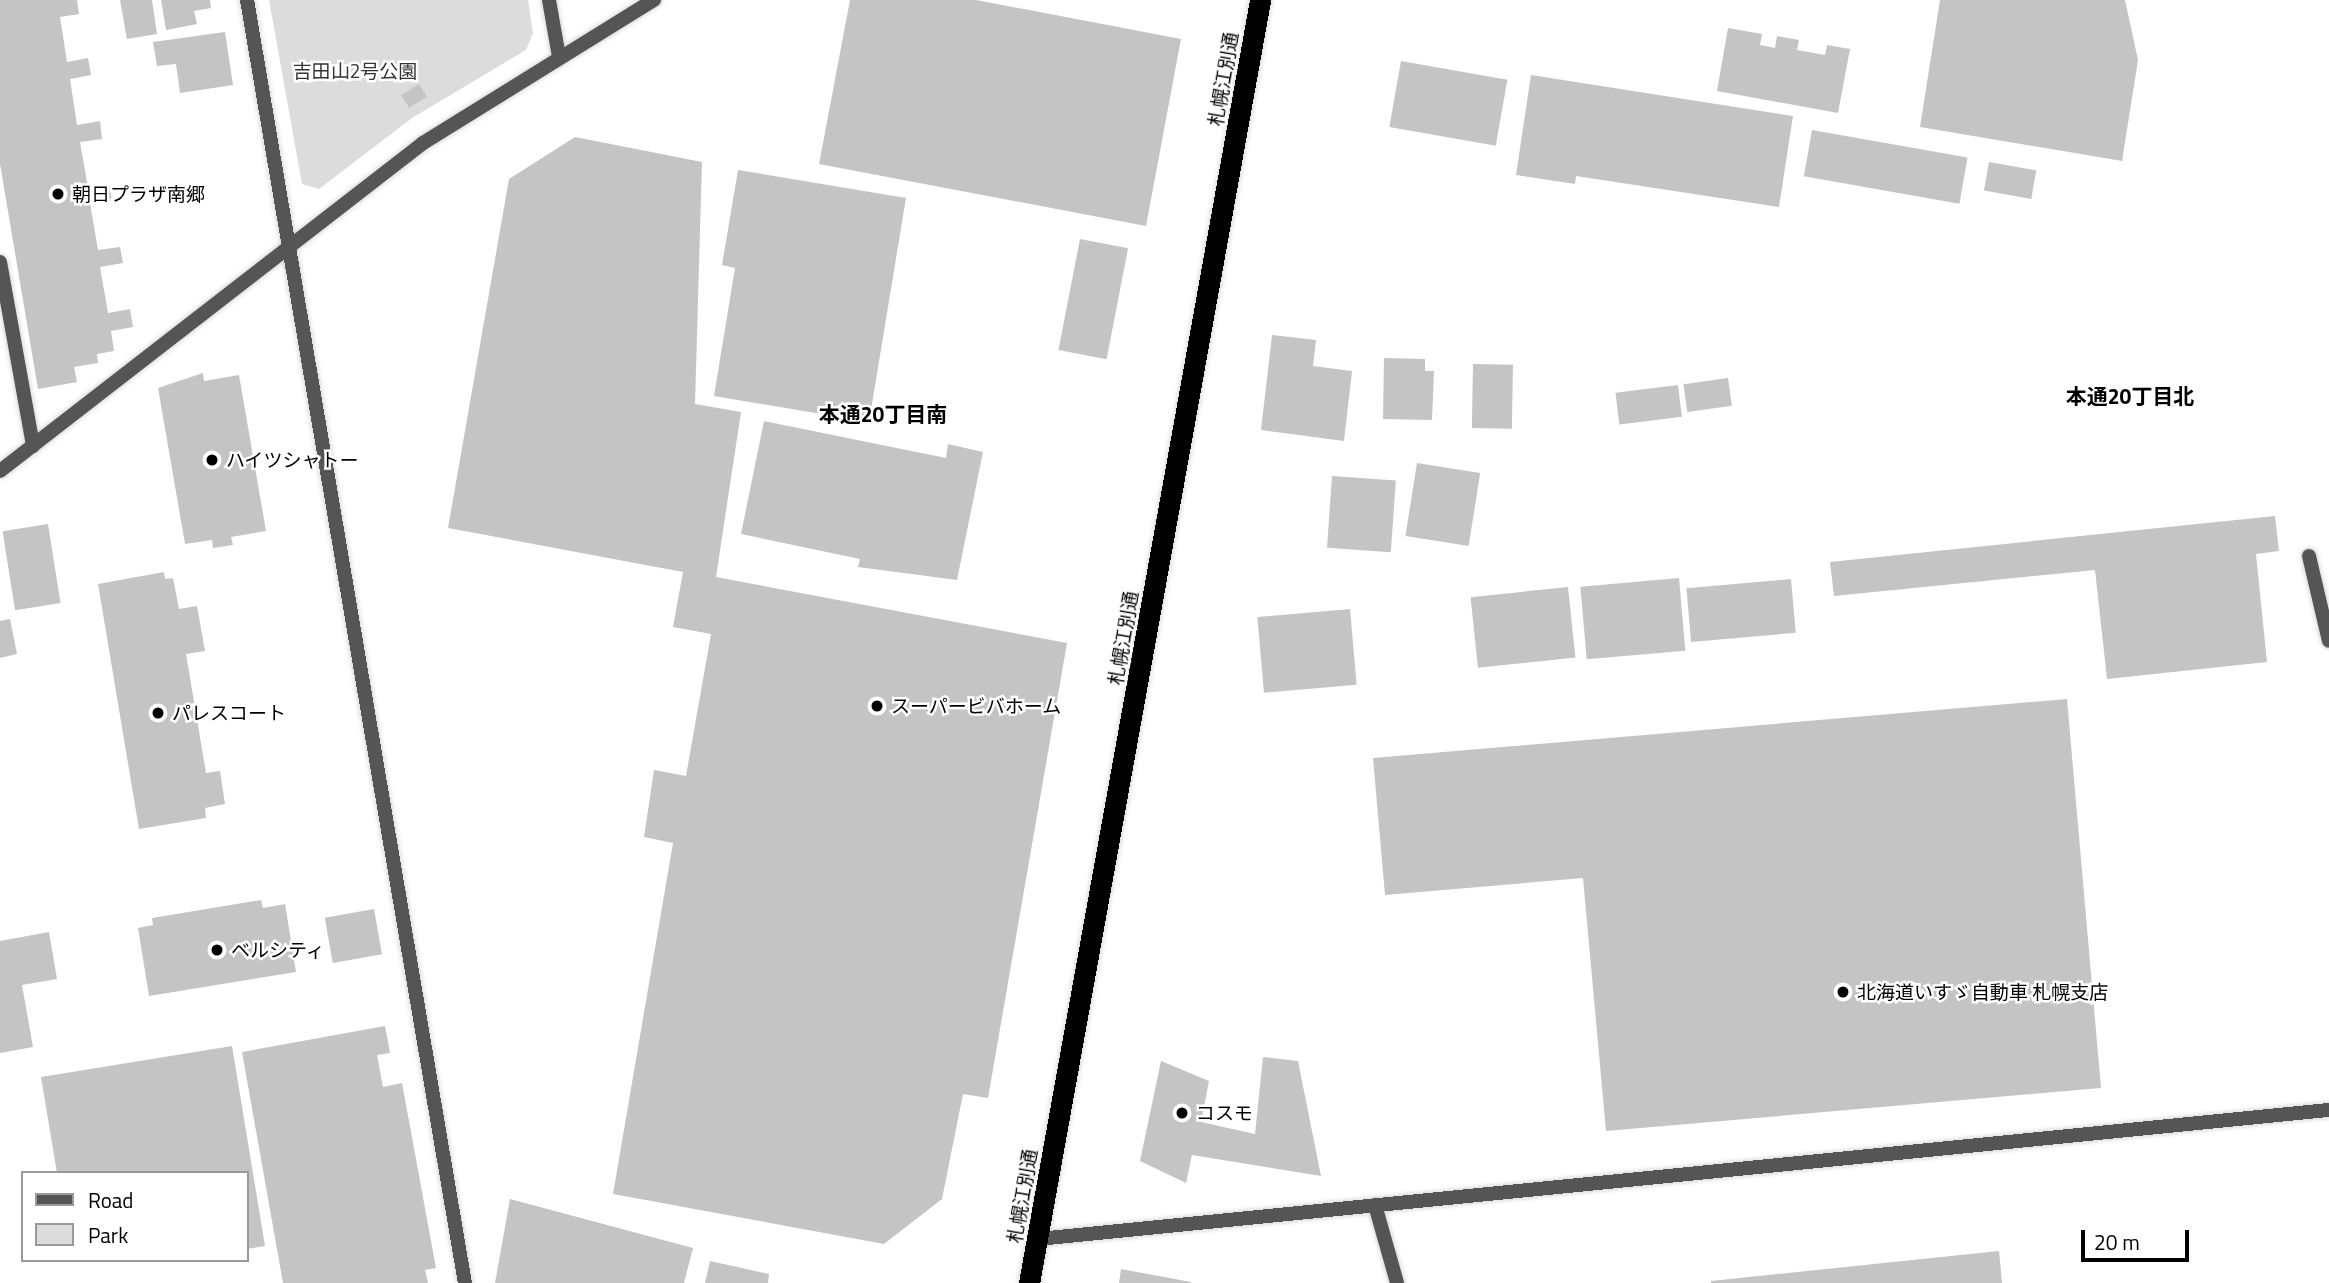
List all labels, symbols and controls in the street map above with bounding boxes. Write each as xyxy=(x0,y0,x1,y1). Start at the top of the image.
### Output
street label: 札幌江別通 xyxy=(1204,30,1242,128)
park label: 吉田山2号公園 xyxy=(293,60,417,82)
place label: 朝日プラザ南郷 xyxy=(72,183,205,205)
marker: 朝日プラザ南郷 xyxy=(50,186,66,202)
district label: 本通20丁目北 xyxy=(2066,383,2194,409)
district label: 本通20丁目南 xyxy=(819,401,947,427)
place label: ハイツシャトー xyxy=(226,449,359,471)
marker: ハイツシャトー xyxy=(204,452,220,468)
street label: 札幌江別通 xyxy=(1104,589,1142,687)
place label: スーパービバホーム xyxy=(891,695,1062,717)
marker: スーパービバホーム xyxy=(869,698,885,714)
place label: パレスコート xyxy=(172,702,286,724)
marker: パレスコート xyxy=(150,705,166,721)
place label: ベルシティ xyxy=(231,939,326,961)
marker: ベルシティ xyxy=(209,942,225,958)
place label: 北海道いすゞ自動車 札幌支店 xyxy=(1857,981,2108,1003)
marker: 北海道いすゞ自動車 札幌支店 xyxy=(1835,984,1851,1000)
place label: コスモ xyxy=(1196,1102,1253,1124)
marker: コスモ xyxy=(1174,1105,1190,1121)
street label: 札幌江別通 xyxy=(1003,1147,1041,1245)
legend xyxy=(21,1171,248,1262)
text: Road xyxy=(88,1184,133,1216)
scale bar xyxy=(2084,1216,2192,1260)
text: Park xyxy=(88,1219,128,1251)
text: 20 m xyxy=(2094,1226,2140,1258)

